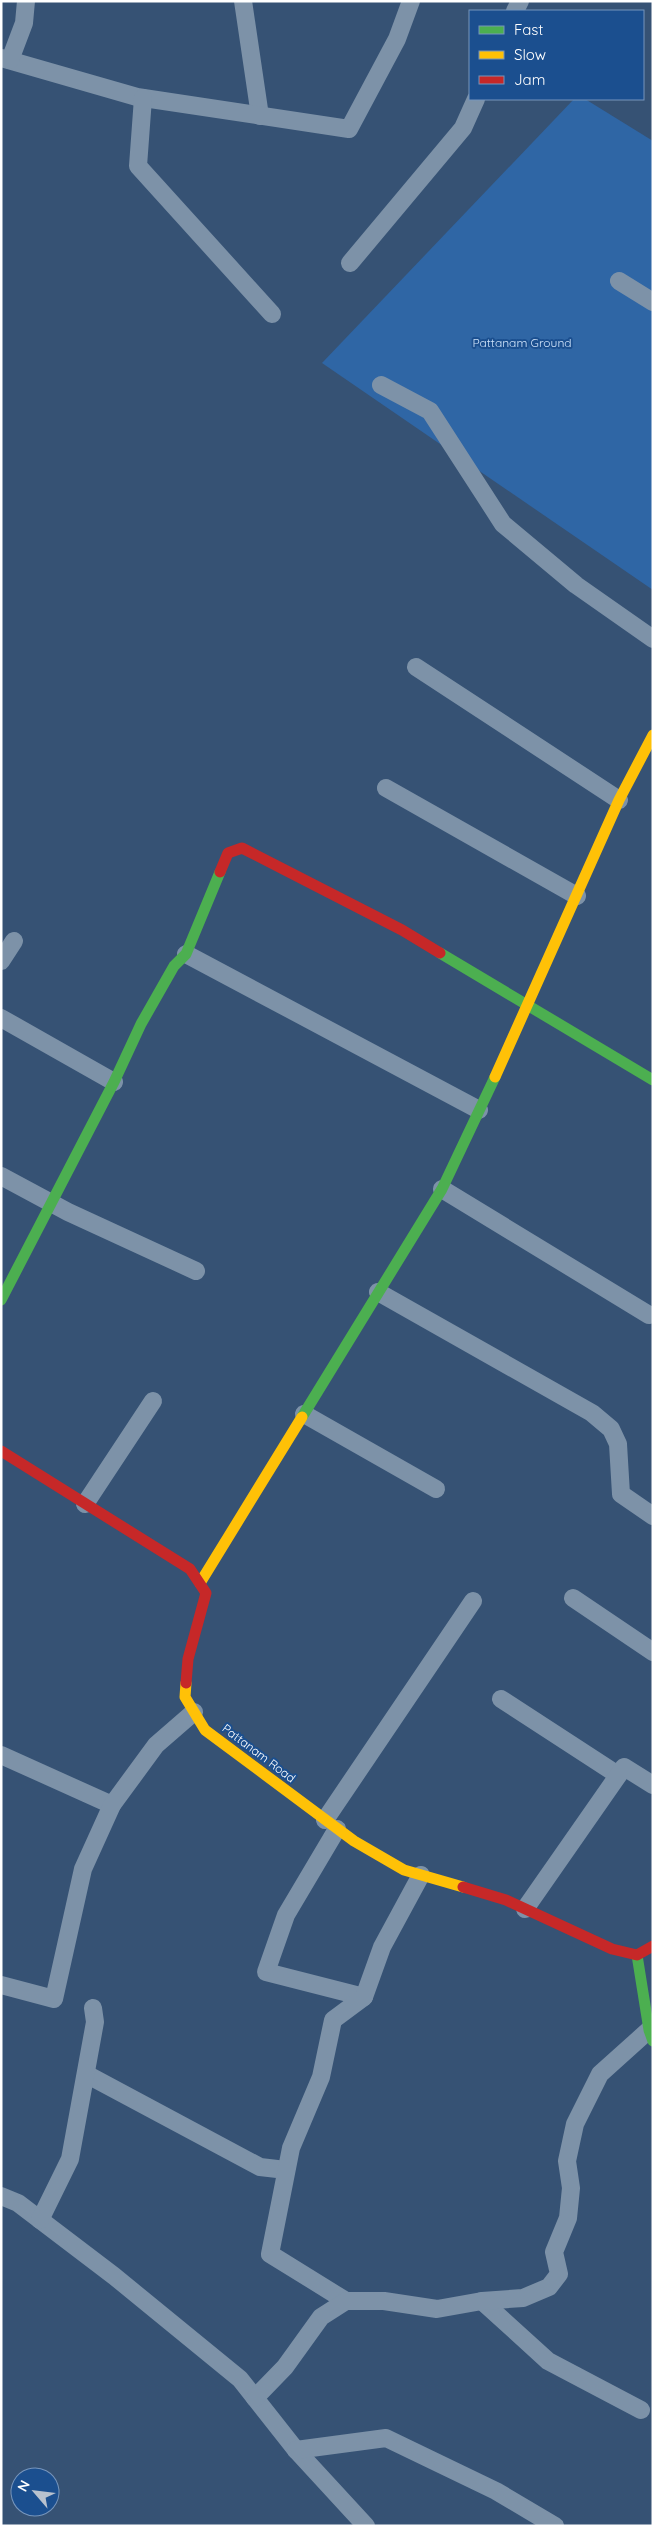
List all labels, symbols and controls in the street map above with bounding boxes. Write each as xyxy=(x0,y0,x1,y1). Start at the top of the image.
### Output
legend xyxy=(469,10,644,100)
text: Fast xyxy=(514,20,543,39)
text: Slow xyxy=(514,45,546,64)
text: Jam xyxy=(514,70,545,89)
park label: Pattanam Ground xyxy=(472,335,572,350)
street label: Pattanam Road xyxy=(219,1721,299,1785)
north arrow xyxy=(10,2467,60,2517)
text: N xyxy=(13,2477,34,2495)

